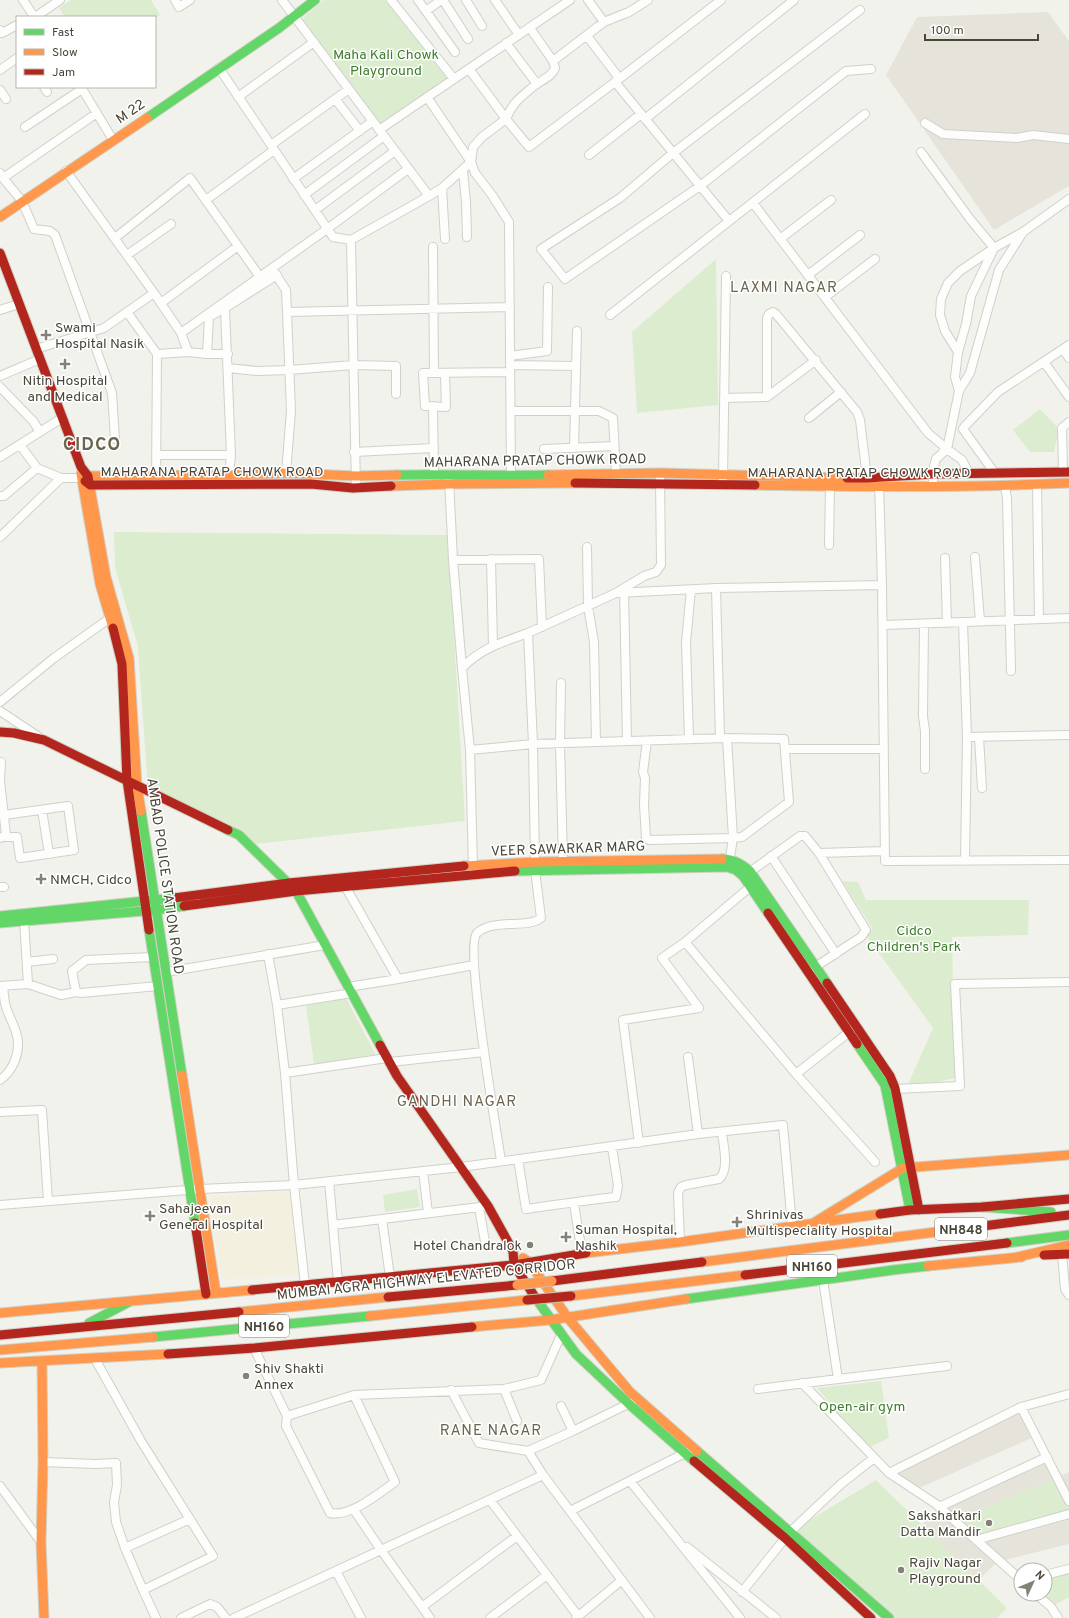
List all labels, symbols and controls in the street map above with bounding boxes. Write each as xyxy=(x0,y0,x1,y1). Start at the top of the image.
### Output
legend xyxy=(16,16,156,88)
scale bar xyxy=(925,16,1038,42)
text: 100 m xyxy=(931,23,964,39)
text: Fast xyxy=(52,25,74,41)
text: Slow xyxy=(52,45,78,61)
park label: Maha Kali Chowk Playground xyxy=(333,47,439,80)
text: Jam xyxy=(52,65,75,81)
street label: M 22 xyxy=(113,96,149,128)
district label: LAXMI NAGAR xyxy=(730,279,838,298)
place label: Swami Hospital Nasik xyxy=(55,320,144,353)
marker: Swami Hospital Nasik xyxy=(40,329,52,341)
marker: Nitin Hospital and Medical xyxy=(59,358,71,370)
place label: Nitin Hospital and Medical xyxy=(23,373,107,406)
district label: CIDCO xyxy=(63,434,121,457)
street label: MAHARANA PRATAP CHOWK ROAD xyxy=(423,451,647,472)
street label: MAHARANA PRATAP CHOWK ROAD xyxy=(101,464,323,481)
street label: MAHARANA PRATAP CHOWK ROAD xyxy=(748,465,970,482)
street label: AMBAD POLICE STATION ROAD xyxy=(142,777,187,976)
street label: VEER SAWARKAR MARG xyxy=(491,838,646,861)
place label: NMCH, Cidco xyxy=(50,872,132,889)
marker: NMCH, Cidco xyxy=(35,873,47,885)
park label: Cidco Children's Park xyxy=(867,923,961,956)
district label: GANDHI NAGAR xyxy=(397,1093,517,1112)
place label: Sahajeevan General Hospital xyxy=(159,1201,263,1234)
place label: Shrinivas Multispeciality Hospital xyxy=(746,1207,892,1240)
marker: Sahajeevan General Hospital xyxy=(144,1210,156,1222)
marker: Shrinivas Multispeciality Hospital xyxy=(731,1216,743,1228)
road number: NH848 xyxy=(935,1218,987,1240)
place label: Suman Hospital, Nashik xyxy=(575,1222,677,1255)
marker: Suman Hospital, Nashik xyxy=(560,1231,572,1243)
place label: Hotel Chandralok xyxy=(413,1238,522,1255)
marker: Hotel Chandralok xyxy=(525,1240,535,1250)
road number: NH160 xyxy=(787,1255,837,1277)
street label: MUMBAI AGRA HIGHWAY ELEVATED CORRIDOR xyxy=(276,1256,576,1305)
road number: NH160 xyxy=(239,1315,289,1337)
place label: Shiv Shakti Annex xyxy=(254,1361,324,1394)
marker: Shiv Shakti Annex xyxy=(241,1371,251,1381)
park label: Open-air gym xyxy=(819,1399,905,1416)
district label: RANE NAGAR xyxy=(440,1422,542,1441)
place label: Sakshatkari Datta Mandir xyxy=(900,1508,982,1541)
marker: Sakshatkari Datta Mandir xyxy=(984,1518,994,1528)
place label: Rajiv Nagar Playground xyxy=(909,1555,982,1588)
north arrow xyxy=(1013,1562,1053,1602)
marker: Rajiv Nagar Playground xyxy=(896,1565,906,1575)
text: N xyxy=(1032,1568,1047,1583)

